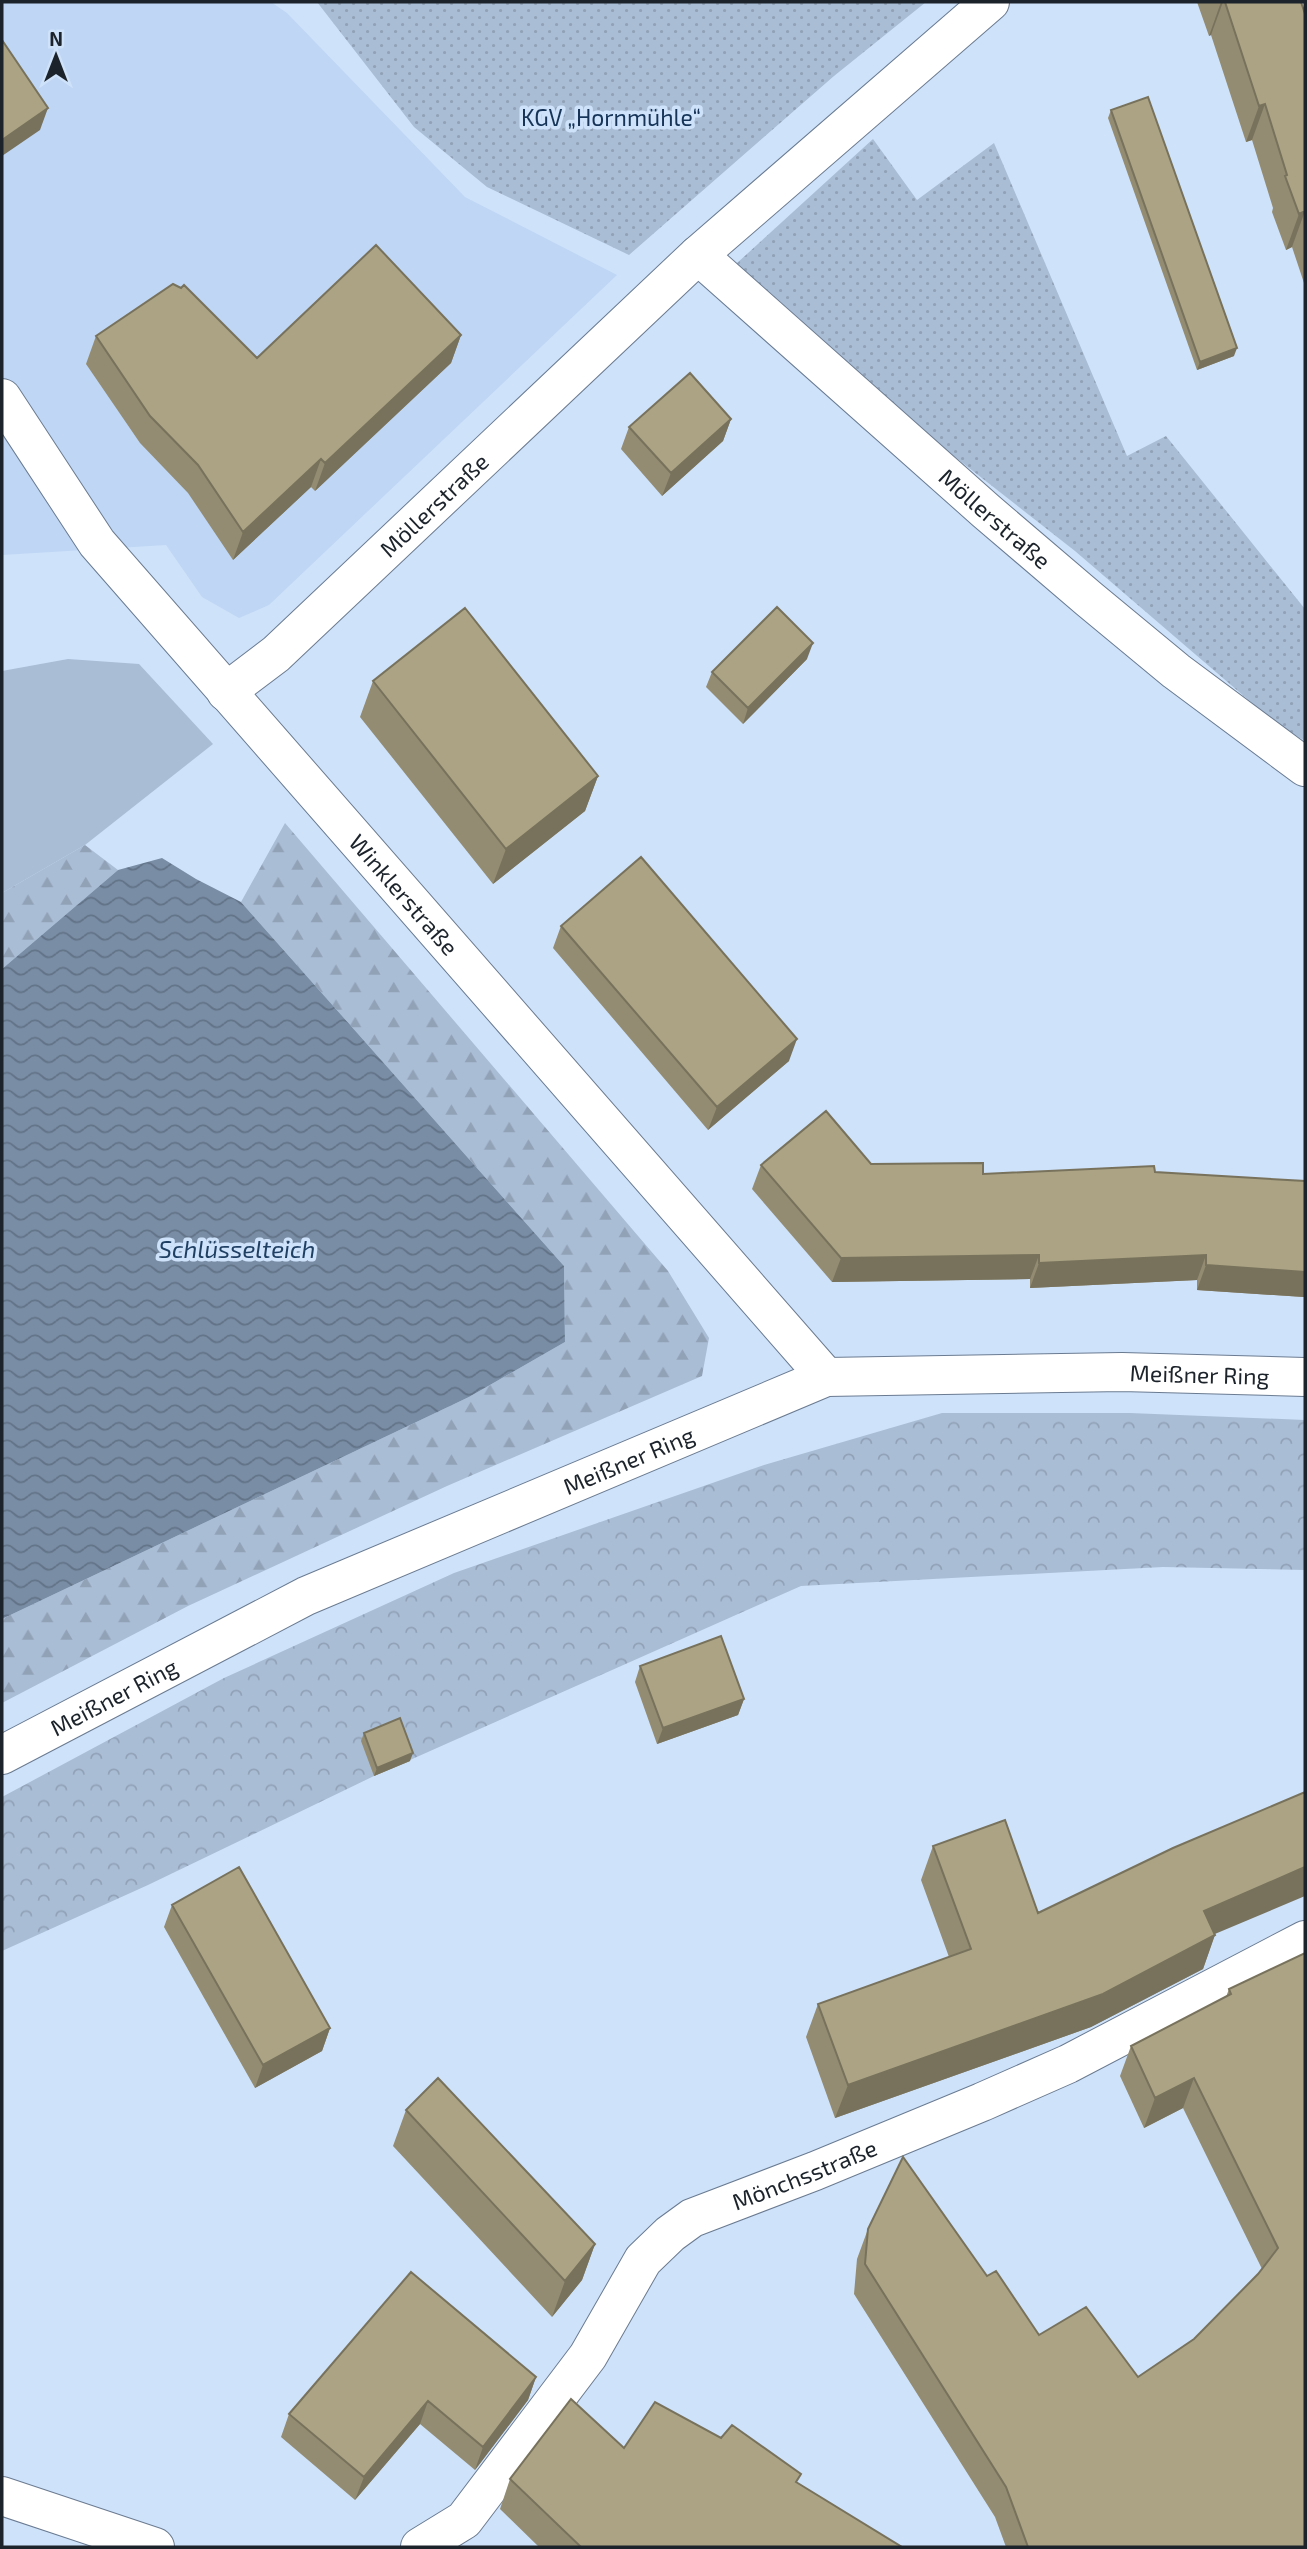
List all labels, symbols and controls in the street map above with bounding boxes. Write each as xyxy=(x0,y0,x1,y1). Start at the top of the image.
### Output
north arrow xyxy=(21,21,91,91)
text: N xyxy=(49,27,63,50)
park label: KGV „Hornmühle“ xyxy=(521,103,701,131)
street label: Möllerstraße xyxy=(374,447,494,563)
street label: Möllerstraße xyxy=(934,462,1057,574)
street label: Winklerstraße xyxy=(344,828,464,961)
water label: Schlüsselteich xyxy=(159,1234,315,1263)
street label: Meißner Ring xyxy=(1129,1358,1270,1390)
street label: Meißner Ring xyxy=(559,1420,698,1500)
street label: Meißner Ring xyxy=(45,1652,182,1741)
street label: Mönchsstraße xyxy=(728,2133,881,2215)

